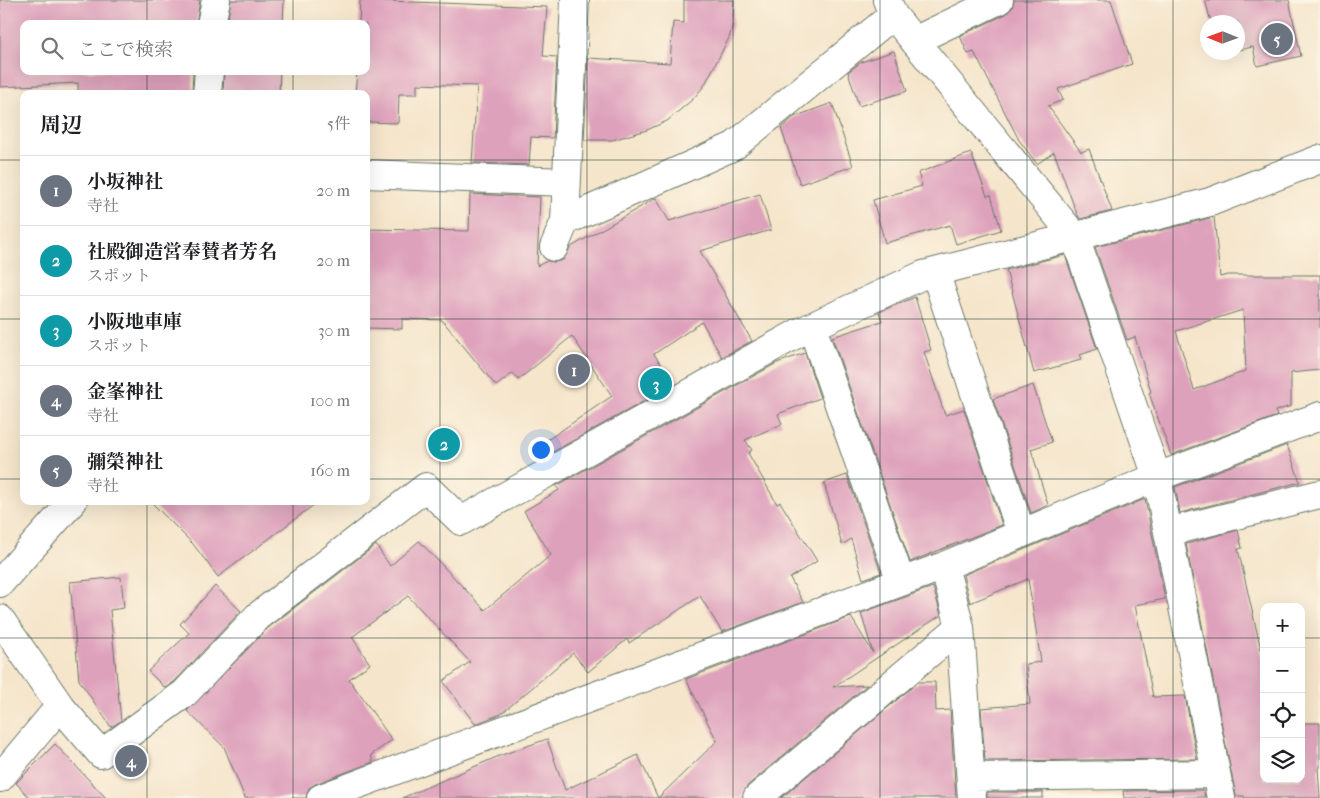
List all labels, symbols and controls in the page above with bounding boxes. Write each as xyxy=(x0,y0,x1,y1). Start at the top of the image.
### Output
north arrow xyxy=(1200,15,1245,60)
search box xyxy=(20,20,370,75)
pin: 5 xyxy=(1261,20,1293,58)
icon: search xyxy=(38,34,66,62)
text: ここで検索 xyxy=(78,39,173,61)
text: 周辺 xyxy=(40,113,82,137)
text: 5件 xyxy=(327,114,350,133)
text: 小坂神社 xyxy=(87,171,163,193)
text: 1 xyxy=(53,181,59,200)
text: 20 m xyxy=(316,181,350,200)
text: 寺社 xyxy=(87,196,119,215)
text: 社殿御造営奉賛者芳名 xyxy=(87,241,277,263)
text: 2 xyxy=(52,251,60,270)
text: 20 m xyxy=(316,251,350,270)
text: スポット xyxy=(87,266,151,285)
text: 小阪地車庫 xyxy=(87,311,182,333)
text: 3 xyxy=(53,321,59,340)
text: 30 m xyxy=(318,321,350,340)
text: スポット xyxy=(87,336,151,355)
pin: 1 xyxy=(558,351,590,389)
pin: 3 xyxy=(640,365,672,403)
text: 金峯神社 xyxy=(87,381,163,403)
text: 4 xyxy=(51,391,61,410)
text: 100 m xyxy=(310,391,350,410)
text: 寺社 xyxy=(87,406,119,425)
pin: 2 xyxy=(428,425,460,463)
your location xyxy=(528,437,554,463)
text: 彌榮神社 xyxy=(87,451,163,473)
text: 5 xyxy=(53,461,59,480)
text: 160 m xyxy=(310,461,350,480)
text: 寺社 xyxy=(87,476,119,495)
map controls xyxy=(1260,603,1305,783)
button: + xyxy=(1260,603,1305,648)
button: − xyxy=(1260,648,1305,693)
button: locate xyxy=(1260,693,1305,738)
button: layers xyxy=(1260,738,1305,783)
pin: 4 xyxy=(115,742,147,780)

